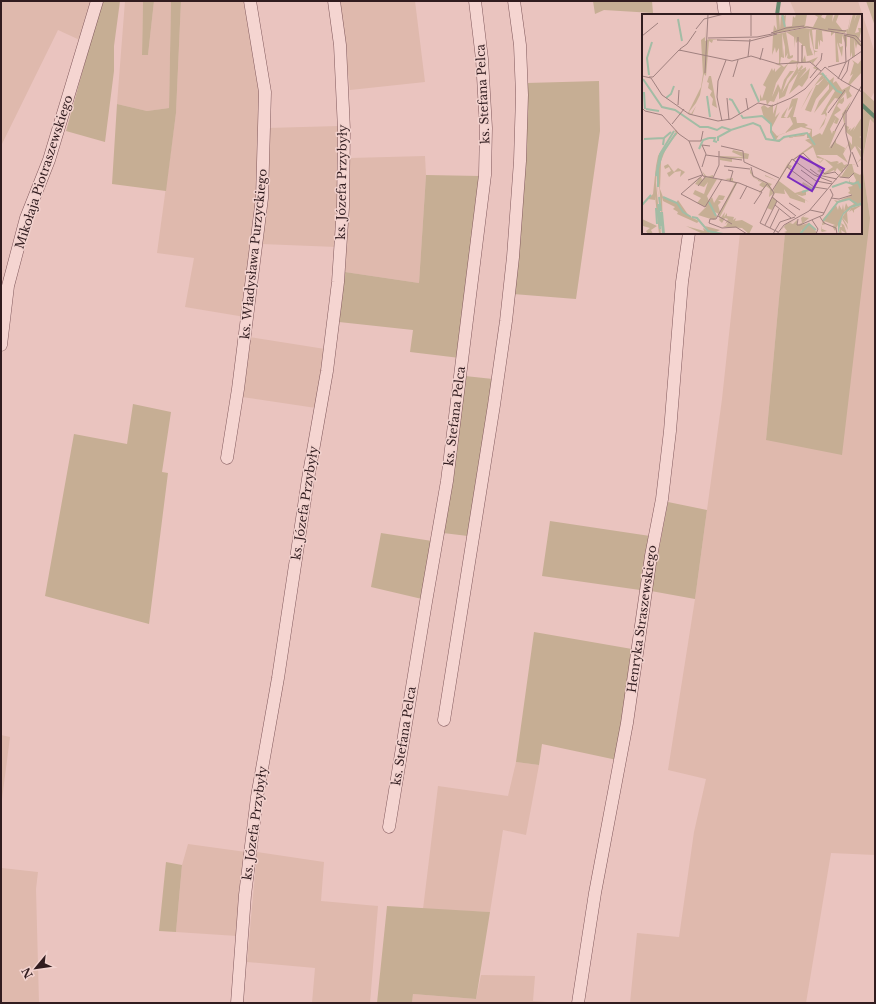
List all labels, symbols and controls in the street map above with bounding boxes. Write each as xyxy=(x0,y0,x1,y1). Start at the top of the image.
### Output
inset map xyxy=(642,14,862,234)
street label: ks. Stefana Pelca xyxy=(472,43,493,144)
street label: Mikołaja Piotraszewskiego xyxy=(12,93,76,251)
street label: ks. Józefa Przybyły xyxy=(333,124,350,240)
street label: ks. Władysława Purzyckiego xyxy=(237,168,270,340)
street label: ks. Stefana Pelca xyxy=(441,365,468,467)
street label: ks. Józefa Przybyły xyxy=(288,445,321,561)
street label: Henryka Straszewskiego xyxy=(624,544,659,694)
street label: ks. Stefana Pelca xyxy=(388,685,419,787)
street label: ks. Józefa Przybyły xyxy=(239,765,270,881)
north arrow xyxy=(16,948,56,988)
text: N xyxy=(18,964,36,981)

